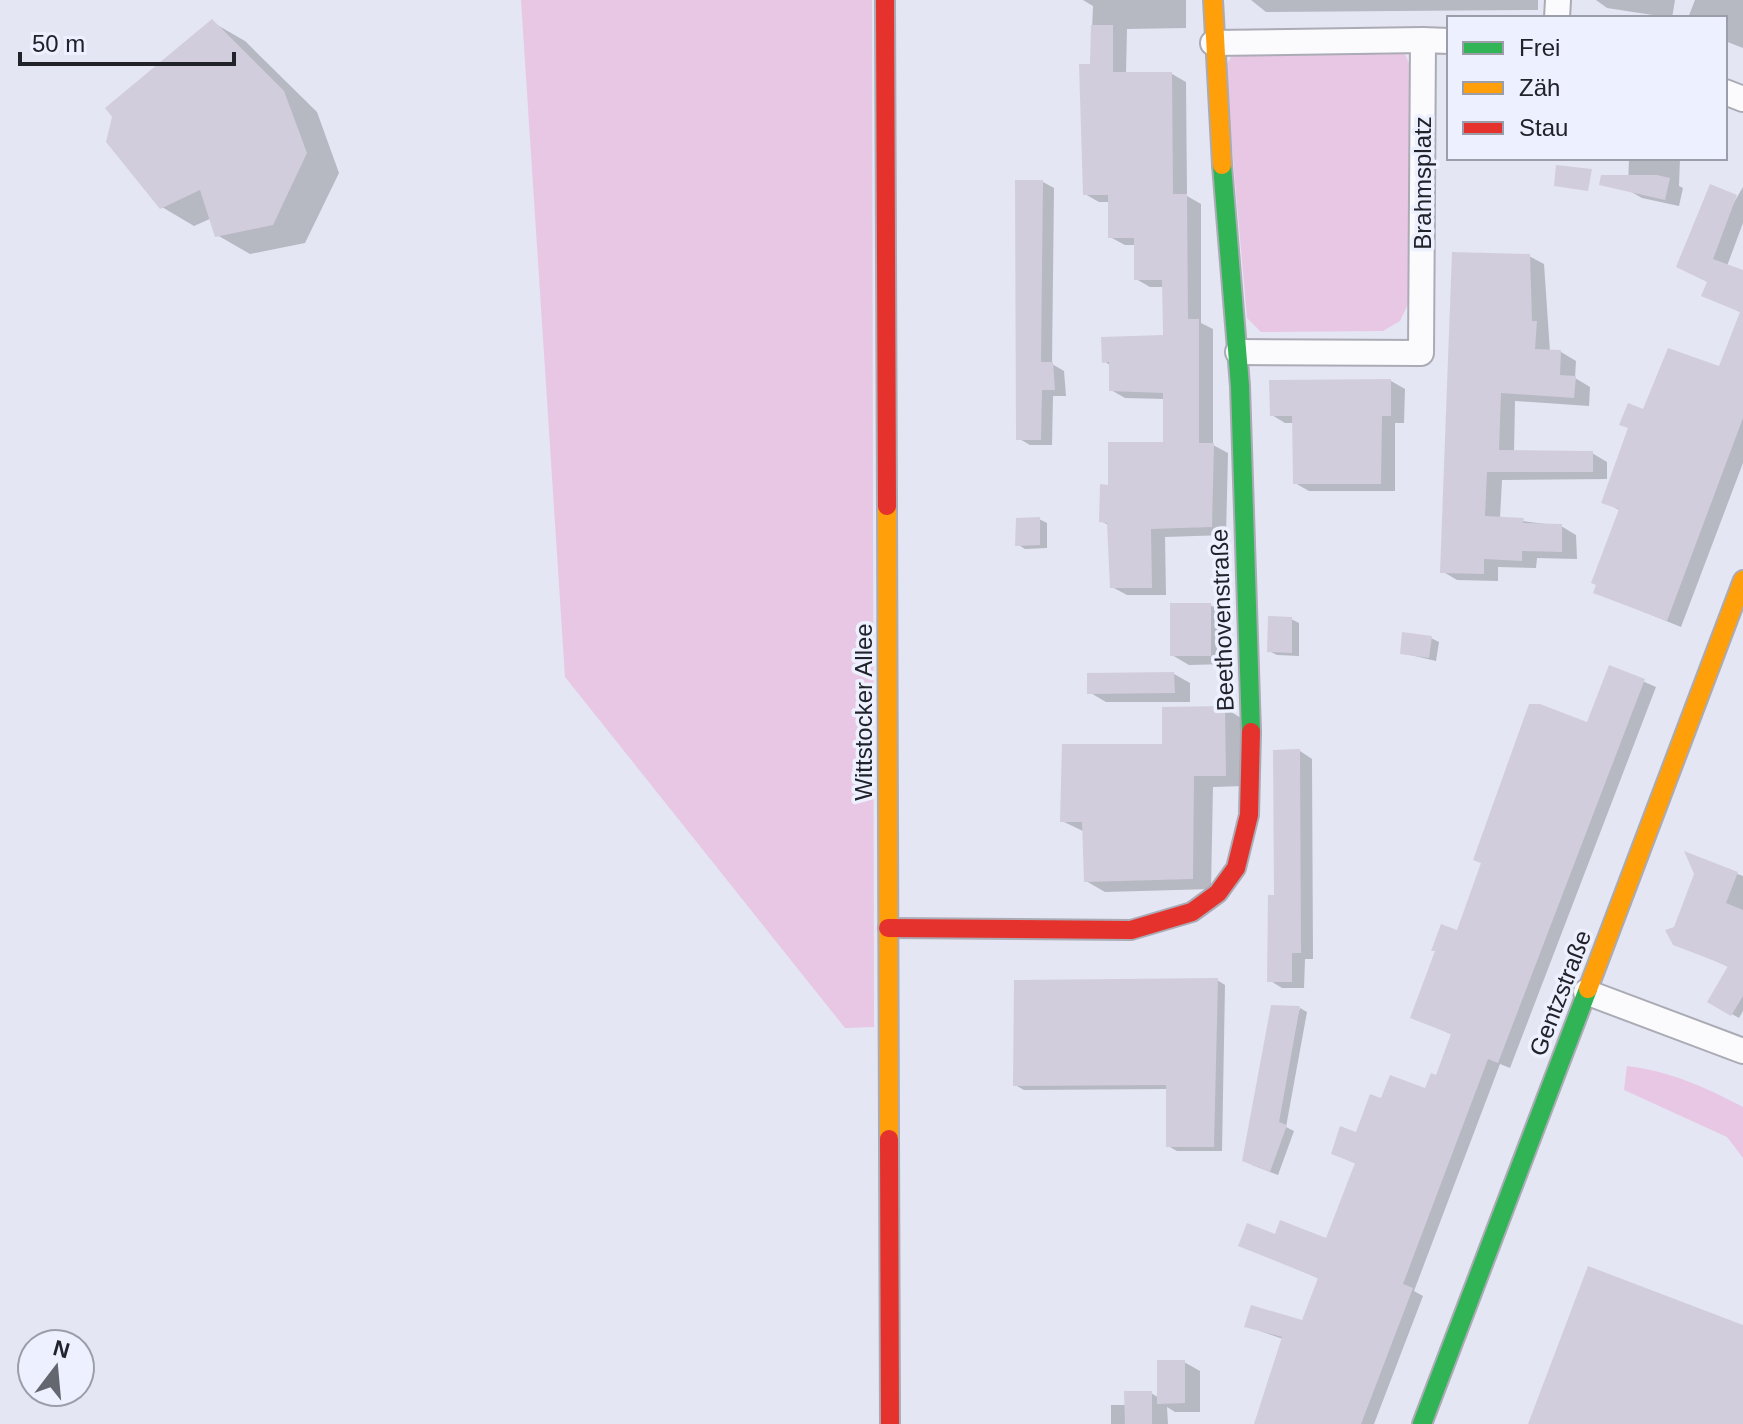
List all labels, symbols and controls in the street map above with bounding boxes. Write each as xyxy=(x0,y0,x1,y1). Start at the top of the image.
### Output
scale bar xyxy=(20,16,234,66)
legend xyxy=(1447,16,1727,160)
text: 50 m xyxy=(32,30,85,57)
text: Frei xyxy=(1519,34,1560,61)
text: Zäh xyxy=(1519,74,1560,101)
text: Stau xyxy=(1519,114,1568,141)
street label: Brahmsplatz xyxy=(1409,116,1436,250)
street label: Beethovenstraße xyxy=(1205,528,1239,712)
street label: Wittstocker Allee xyxy=(850,623,877,801)
street label: Gentzstraße xyxy=(1524,927,1596,1059)
north arrow xyxy=(16,1328,96,1408)
text: N xyxy=(50,1335,72,1363)

